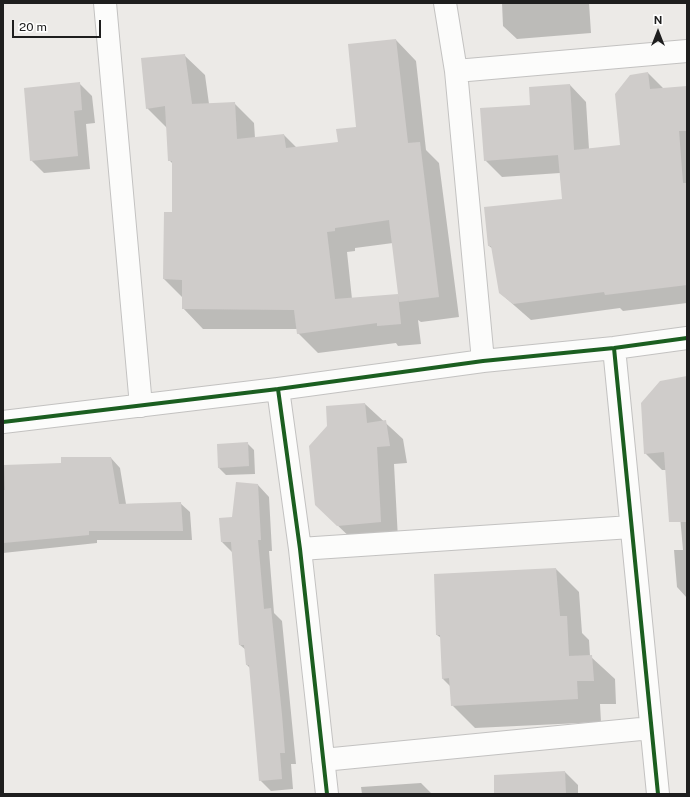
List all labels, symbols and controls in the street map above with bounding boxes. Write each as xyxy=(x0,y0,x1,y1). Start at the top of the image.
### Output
scale bar xyxy=(14,12,103,38)
north arrow xyxy=(638,12,678,52)
text: N xyxy=(654,14,662,26)
text: 20 m xyxy=(19,20,47,34)

